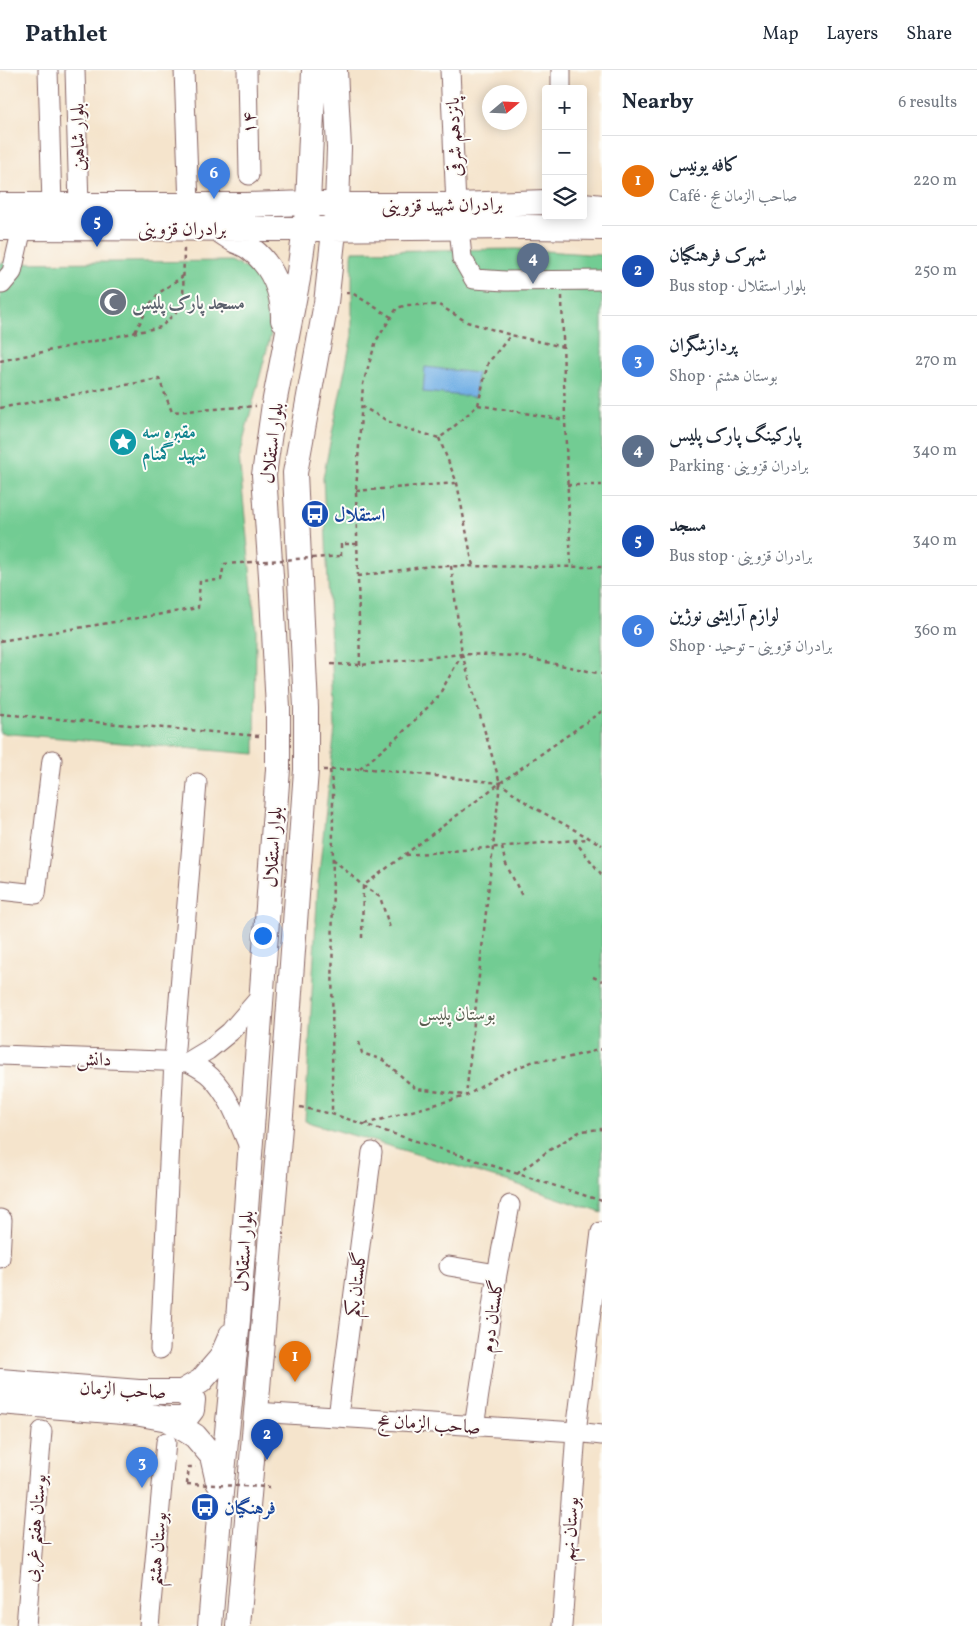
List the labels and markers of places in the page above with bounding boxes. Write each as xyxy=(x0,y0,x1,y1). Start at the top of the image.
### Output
pin: 6 xyxy=(198,158,230,199)
pin: 5 xyxy=(81,206,113,247)
pin: 4 xyxy=(517,243,549,284)
mosque icon: مسجد پارک پلیس xyxy=(98,287,128,317)
place label: مسجد پارک پلیس xyxy=(132,291,245,317)
place label: مقبره سه شهید گمنام xyxy=(142,420,207,471)
place icon: مقبره سه شهید گمنام xyxy=(108,427,138,457)
bus stop icon: استقلال xyxy=(300,499,330,529)
place label: استقلال xyxy=(334,503,385,529)
pin: 1 xyxy=(279,1341,311,1382)
pin: 2 xyxy=(251,1419,283,1460)
pin: 3 xyxy=(126,1447,158,1488)
bus stop icon: فرهنگیان xyxy=(190,1492,220,1522)
place label: فرهنگیان xyxy=(224,1496,276,1522)

